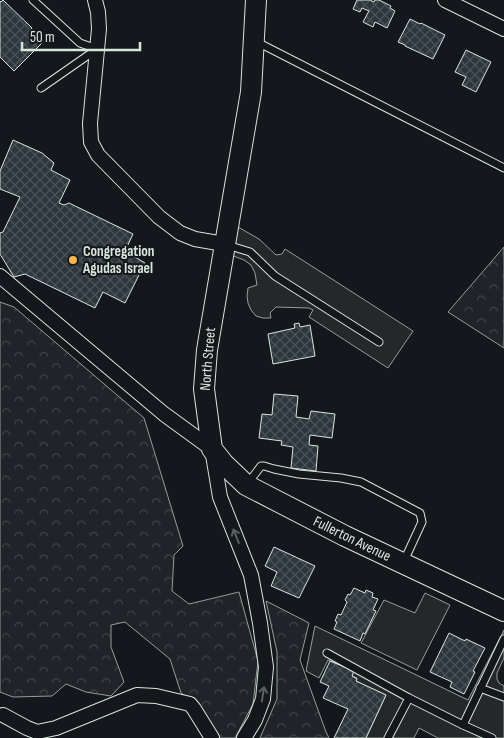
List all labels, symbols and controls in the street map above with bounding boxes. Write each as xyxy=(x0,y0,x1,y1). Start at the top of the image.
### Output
scale bar xyxy=(22,20,140,52)
text: 50 m xyxy=(30,28,55,47)
place label: Congregation Agudas Israel xyxy=(82,242,155,278)
marker: Congregation Agudas Israel xyxy=(67,254,79,266)
street label: North Street xyxy=(196,326,220,391)
street label: Fullerton Avenue xyxy=(310,512,394,566)
one-way arrow xyxy=(231,528,240,544)
one-way arrow xyxy=(258,686,268,702)

